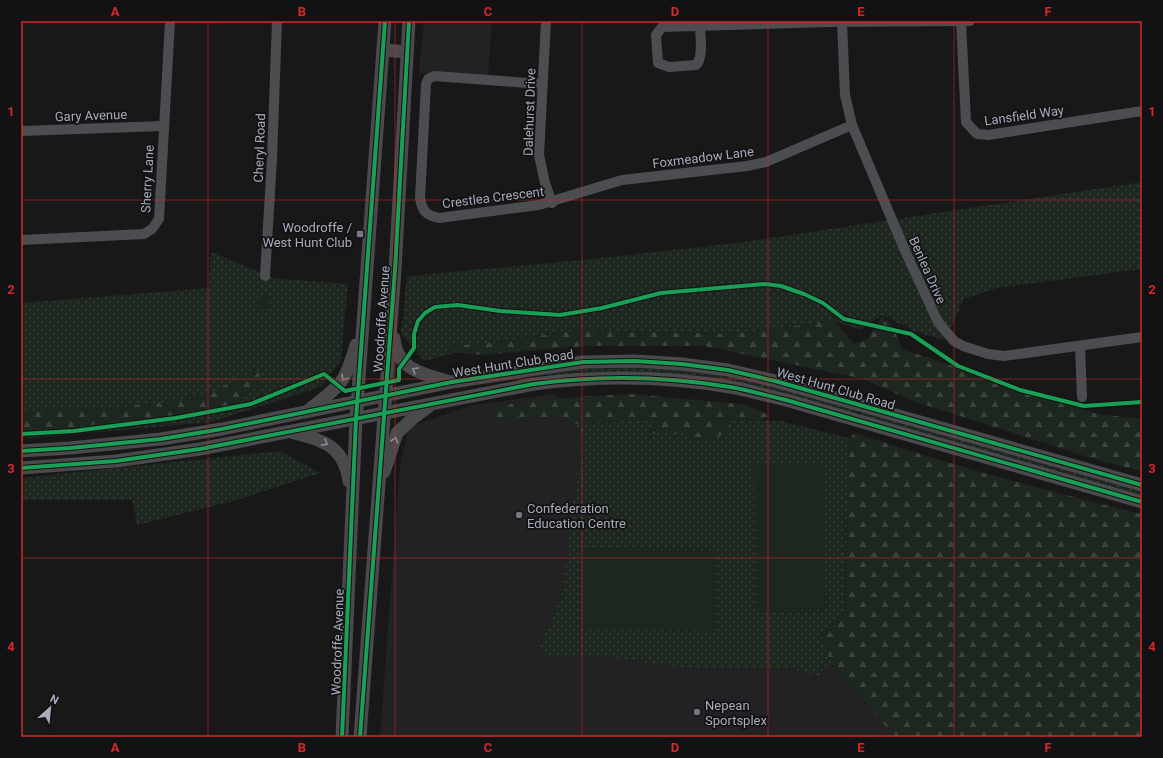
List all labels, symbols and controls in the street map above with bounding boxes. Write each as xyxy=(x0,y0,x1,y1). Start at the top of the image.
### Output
text: A xyxy=(111,4,120,19)
text: B xyxy=(298,4,306,19)
text: C xyxy=(484,4,493,19)
text: D xyxy=(671,4,679,19)
text: E xyxy=(857,4,865,19)
text: F xyxy=(1044,4,1052,19)
street label: Dalehurst Drive xyxy=(520,68,539,156)
street label: Lansfield Way xyxy=(983,102,1065,129)
text: 1 xyxy=(7,104,15,119)
text: 1 xyxy=(1148,104,1156,119)
street label: Gary Avenue xyxy=(55,107,128,124)
street label: Cheryl Road xyxy=(251,113,268,183)
street label: Sherry Lane xyxy=(138,144,157,213)
street label: Foxmeadow Lane xyxy=(652,144,755,171)
street label: Crestlea Crescent xyxy=(441,184,545,211)
place label: Woodroffe / West Hunt Club xyxy=(262,220,352,250)
marker: Woodroffe / West Hunt Club xyxy=(355,229,365,239)
street label: Benlea Drive xyxy=(906,234,949,306)
street label: Woodroffe Avenue xyxy=(370,265,393,373)
text: 2 xyxy=(7,282,15,297)
text: 2 xyxy=(1148,282,1156,297)
street label: West Hunt Club Road xyxy=(451,346,575,380)
street label: West Hunt Club Road xyxy=(775,364,897,413)
one-way arrow xyxy=(412,367,419,374)
one-way arrow xyxy=(342,374,349,381)
one-way arrow xyxy=(390,437,399,444)
one-way arrow xyxy=(321,438,328,446)
text: 3 xyxy=(7,461,15,476)
text: 3 xyxy=(1148,461,1156,476)
place label: Confederation Education Centre xyxy=(527,501,626,531)
marker: Confederation Education Centre xyxy=(514,510,524,520)
street label: Woodroffe Avenue xyxy=(328,588,347,696)
text: 4 xyxy=(7,639,15,654)
text: 4 xyxy=(1148,639,1156,654)
north arrow xyxy=(30,688,70,728)
text: N xyxy=(48,692,61,707)
place label: Nepean Sportsplex xyxy=(705,698,767,728)
marker: Nepean Sportsplex xyxy=(692,707,702,717)
text: A xyxy=(111,740,120,755)
text: B xyxy=(298,740,306,755)
text: C xyxy=(484,740,493,755)
text: D xyxy=(671,740,679,755)
text: E xyxy=(857,740,865,755)
text: F xyxy=(1044,740,1052,755)

